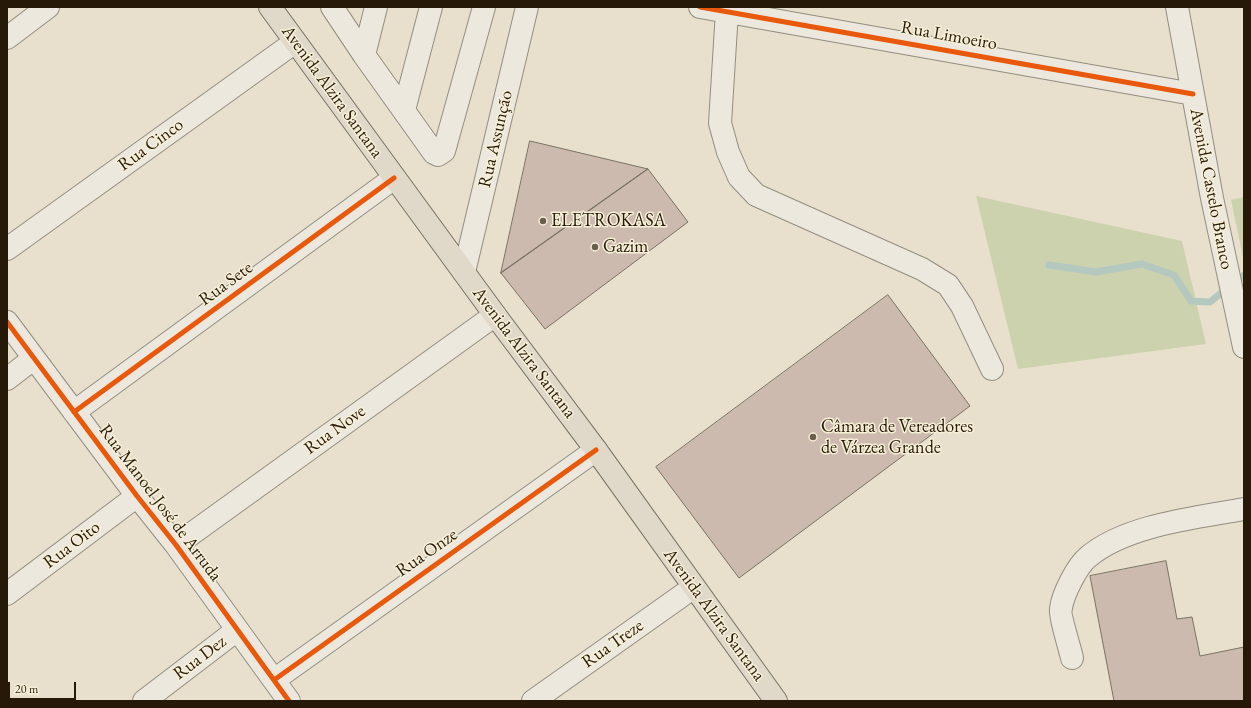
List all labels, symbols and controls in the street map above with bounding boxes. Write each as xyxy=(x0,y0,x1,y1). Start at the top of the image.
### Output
street label: Rua Limoeiro xyxy=(899,17,999,55)
street label: Avenida Alzira Santana xyxy=(277,21,387,163)
street label: Rua Assunção xyxy=(474,88,518,190)
street label: Avenida Castelo Branco xyxy=(1185,107,1237,271)
street label: Rua Cinco xyxy=(114,114,188,176)
place label: ELETROKASA xyxy=(551,210,666,232)
marker: ELETROKASA xyxy=(538,216,548,226)
place label: Gazim xyxy=(603,236,648,258)
marker: Gazim xyxy=(590,242,600,252)
street label: Rua Sete xyxy=(195,257,257,311)
street label: Avenida Alzira Santana xyxy=(468,283,580,423)
street label: Rua Nove xyxy=(300,401,370,459)
place label: Câmara de Vereadores de Várzea Grande xyxy=(821,416,973,458)
street label: Rua Manoel José de Arruda xyxy=(94,420,226,586)
marker: Câmara de Vereadores de Várzea Grande xyxy=(808,432,818,442)
street label: Rua Oito xyxy=(39,517,105,573)
street label: Rua Onze xyxy=(392,524,462,582)
street label: Avenida Alzira Santana xyxy=(659,544,769,686)
street label: Rua Treze xyxy=(578,615,648,673)
street label: Rua Dez xyxy=(169,631,231,685)
scale bar xyxy=(10,674,78,700)
text: 20 m xyxy=(15,681,38,697)

